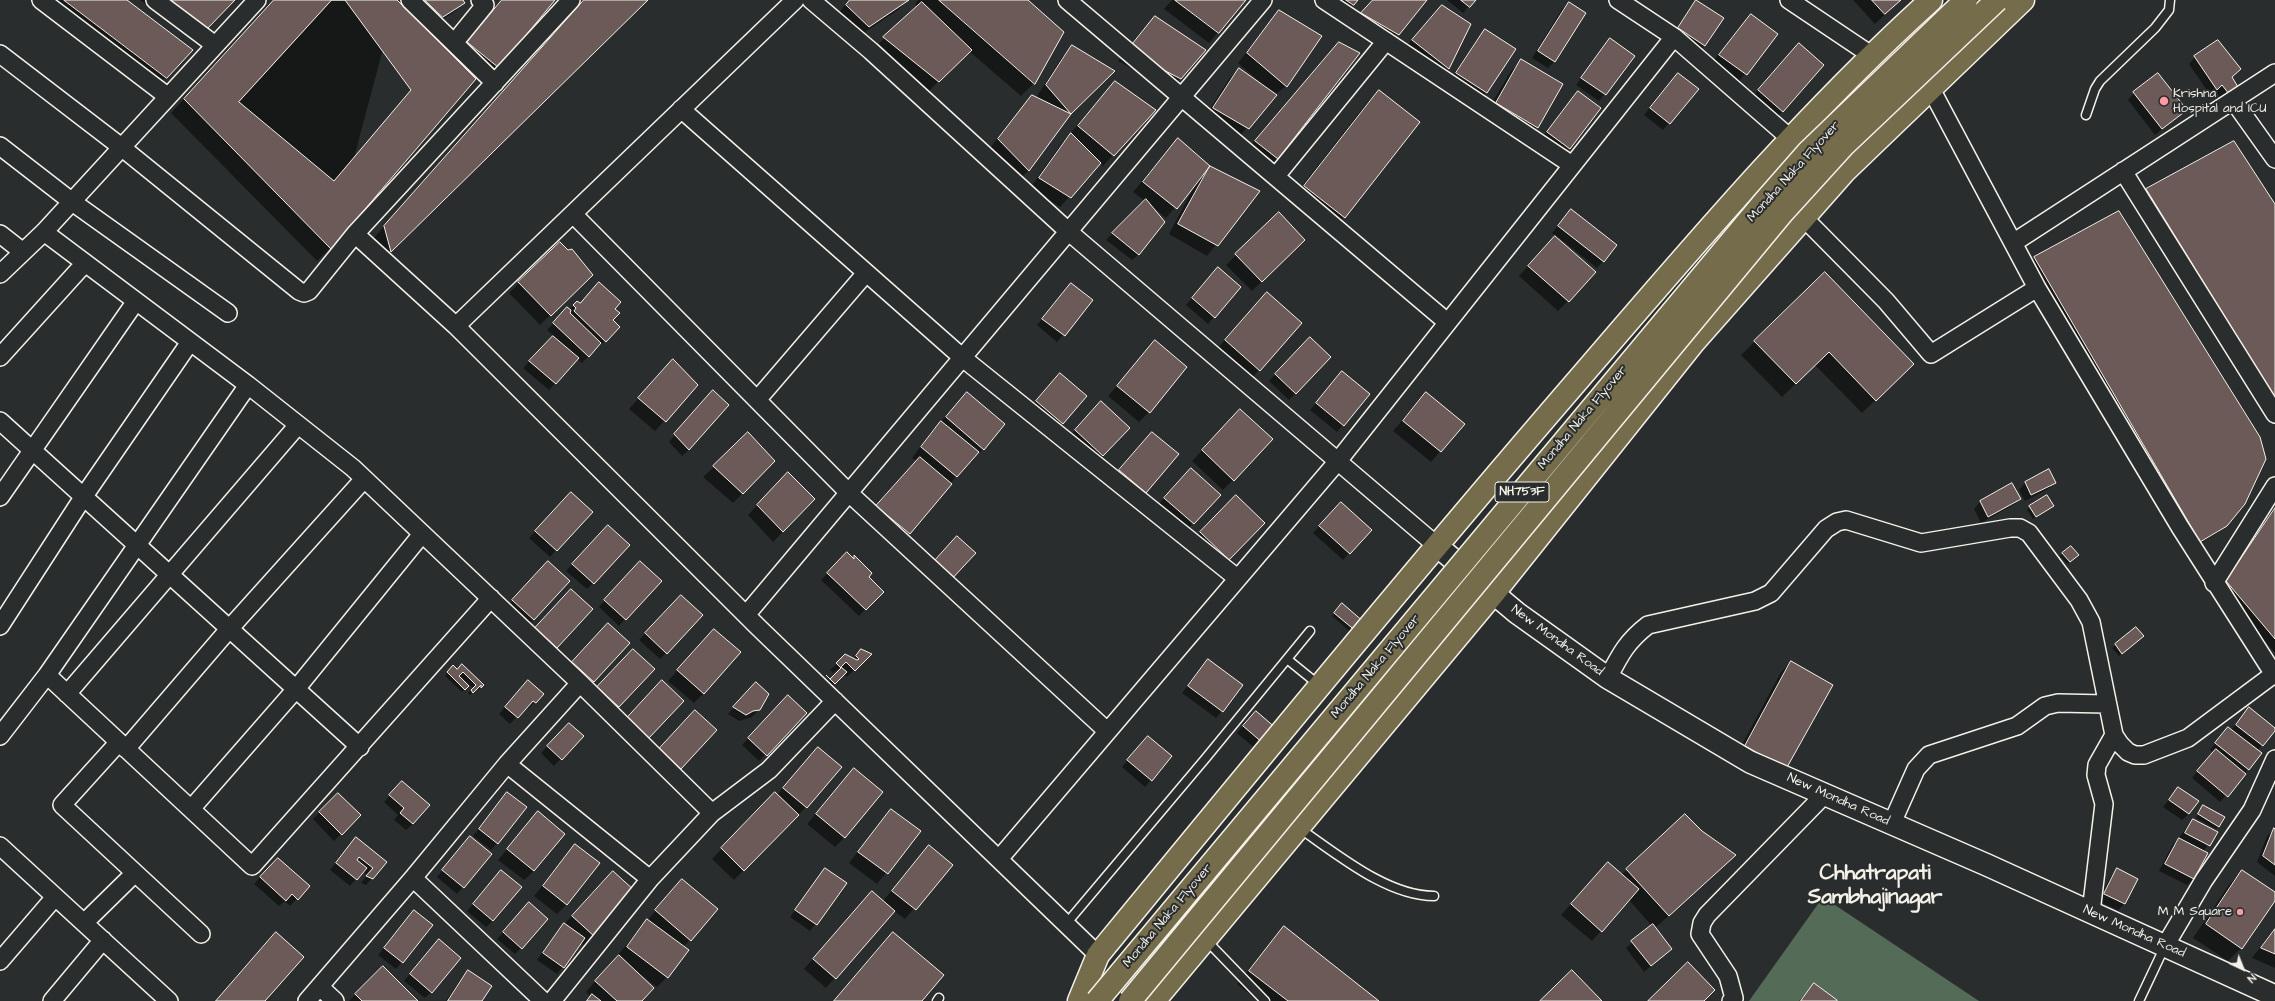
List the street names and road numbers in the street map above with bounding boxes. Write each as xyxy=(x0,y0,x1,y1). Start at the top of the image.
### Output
street label: Mondha Naka Flyover xyxy=(1745,118,1843,226)
street label: Mondha Naka Flyover xyxy=(1535,363,1631,473)
road number: NH753F xyxy=(1495,482,1549,502)
street label: New Mondha Road xyxy=(1508,602,1606,680)
street label: Mondha Naka Flyover xyxy=(1328,612,1424,722)
street label: New Mondha Road xyxy=(1784,770,1892,830)
street label: Mondha Naka Flyover xyxy=(1120,861,1216,971)
street label: New Mondha Road xyxy=(2080,902,2188,962)

